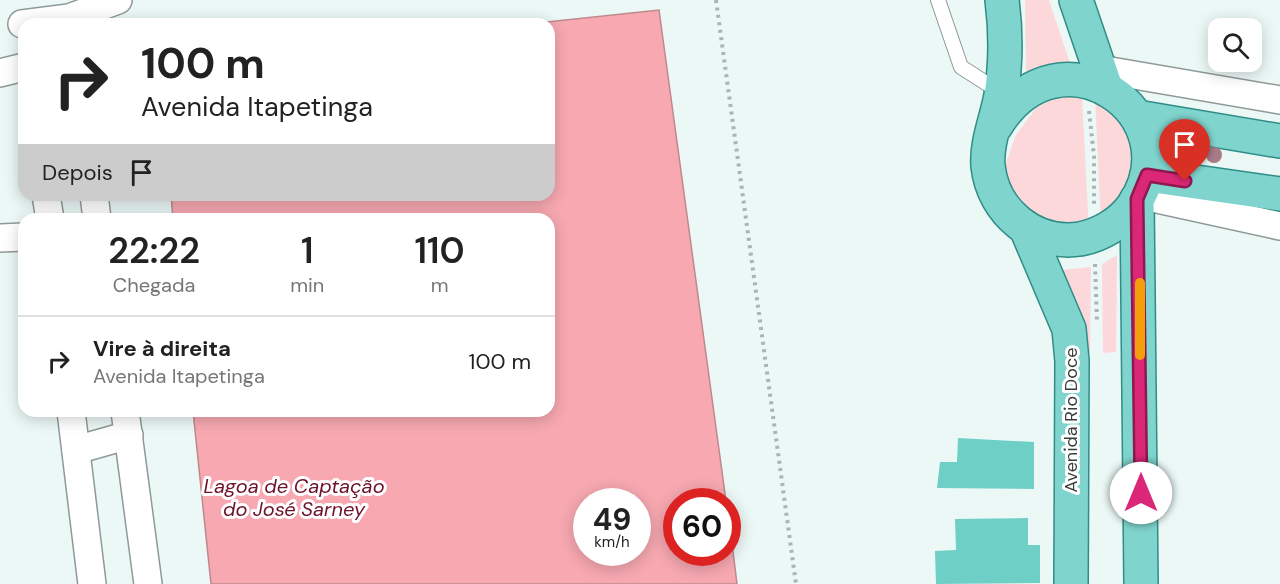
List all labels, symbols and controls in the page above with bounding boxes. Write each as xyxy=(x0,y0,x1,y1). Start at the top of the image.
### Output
map controls xyxy=(1208,18,1262,72)
button: search xyxy=(1208,18,1262,72)
text: 100 m xyxy=(141,36,265,91)
icon: right xyxy=(42,42,120,120)
text: Avenida Itapetinga xyxy=(141,89,373,124)
pin xyxy=(1159,119,1210,181)
icon: arrive xyxy=(1168,128,1201,161)
icon: arrive xyxy=(125,156,158,189)
text: Depois xyxy=(42,158,113,187)
text: 22:22 xyxy=(108,227,200,274)
text: 1 xyxy=(301,227,314,274)
text: 110 xyxy=(415,227,465,274)
text: Chegada xyxy=(113,272,195,298)
text: min xyxy=(290,272,324,298)
text: m xyxy=(431,272,449,298)
text: Vire à direita xyxy=(93,334,231,363)
icon: right xyxy=(42,345,75,378)
text: 100 m xyxy=(469,347,531,376)
street label: Avenida Rio Doce xyxy=(1059,348,1083,492)
text: Avenida Itapetinga xyxy=(93,363,265,389)
position arrow xyxy=(1109,461,1173,525)
water label: Lagoa de Captação do José Sarney xyxy=(203,473,385,522)
speed limit sign: 60 xyxy=(663,488,741,566)
text: 49 xyxy=(593,500,631,539)
text: km/h xyxy=(594,532,630,552)

